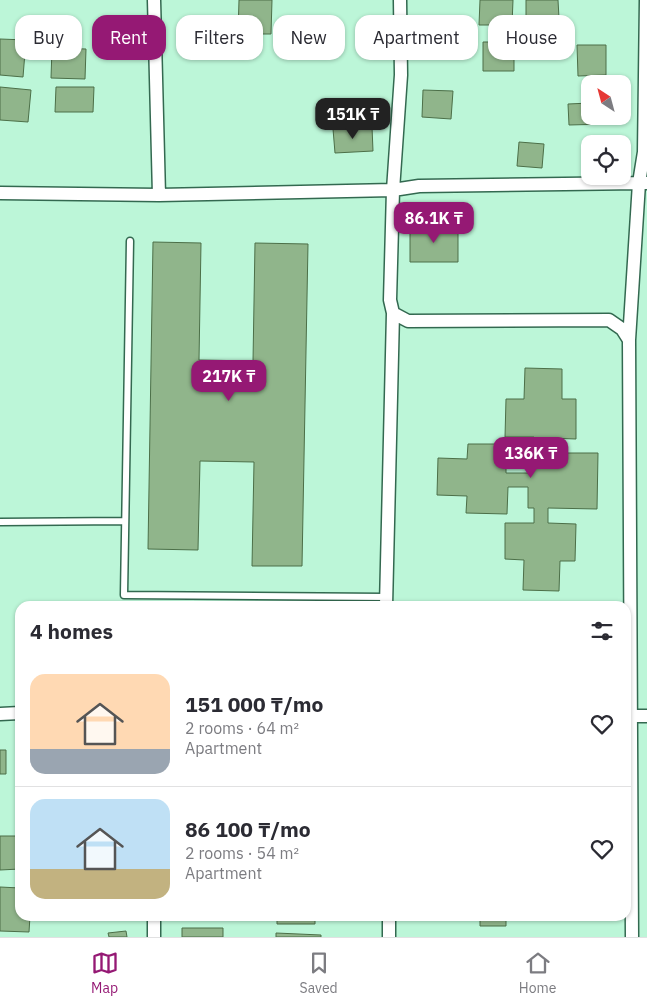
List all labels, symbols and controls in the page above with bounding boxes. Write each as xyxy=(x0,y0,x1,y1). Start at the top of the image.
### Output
chip: Buy xyxy=(15,15,82,60)
chip: Rent xyxy=(92,15,166,60)
chip: Filters xyxy=(176,15,263,60)
chip: New xyxy=(273,15,345,60)
chip: Apartment xyxy=(355,15,478,60)
chip: House xyxy=(488,15,575,60)
north arrow xyxy=(581,75,631,125)
map controls xyxy=(581,75,631,185)
pin: 151K ₸ xyxy=(312,98,394,140)
text: 151K ₸ xyxy=(326,104,380,124)
button: locate xyxy=(581,135,631,185)
pin: 86.1K ₸ xyxy=(388,202,480,244)
text: 86.1K ₸ xyxy=(405,208,463,228)
pin: 217K ₸ xyxy=(188,360,270,402)
text: 217K ₸ xyxy=(202,366,256,386)
pin: 136K ₸ xyxy=(490,436,572,479)
text: 136K ₸ xyxy=(504,443,558,463)
text: 4 homes xyxy=(30,617,113,645)
icon: filters xyxy=(588,617,616,645)
text: 151 000 ₸/mo xyxy=(185,690,323,718)
icon: home xyxy=(70,694,130,754)
icon: heart xyxy=(588,710,616,738)
text: 2 rooms · 64 m² xyxy=(185,718,299,738)
text: Apartment xyxy=(185,738,262,758)
text: 86 100 ₸/mo xyxy=(185,815,311,843)
icon: home xyxy=(70,819,130,879)
icon: heart xyxy=(588,835,616,863)
text: 2 rooms · 54 m² xyxy=(185,843,299,863)
text: Apartment xyxy=(185,863,262,883)
tab: Map xyxy=(91,949,119,997)
tab: Saved xyxy=(300,949,338,997)
tab: Home xyxy=(519,949,556,997)

